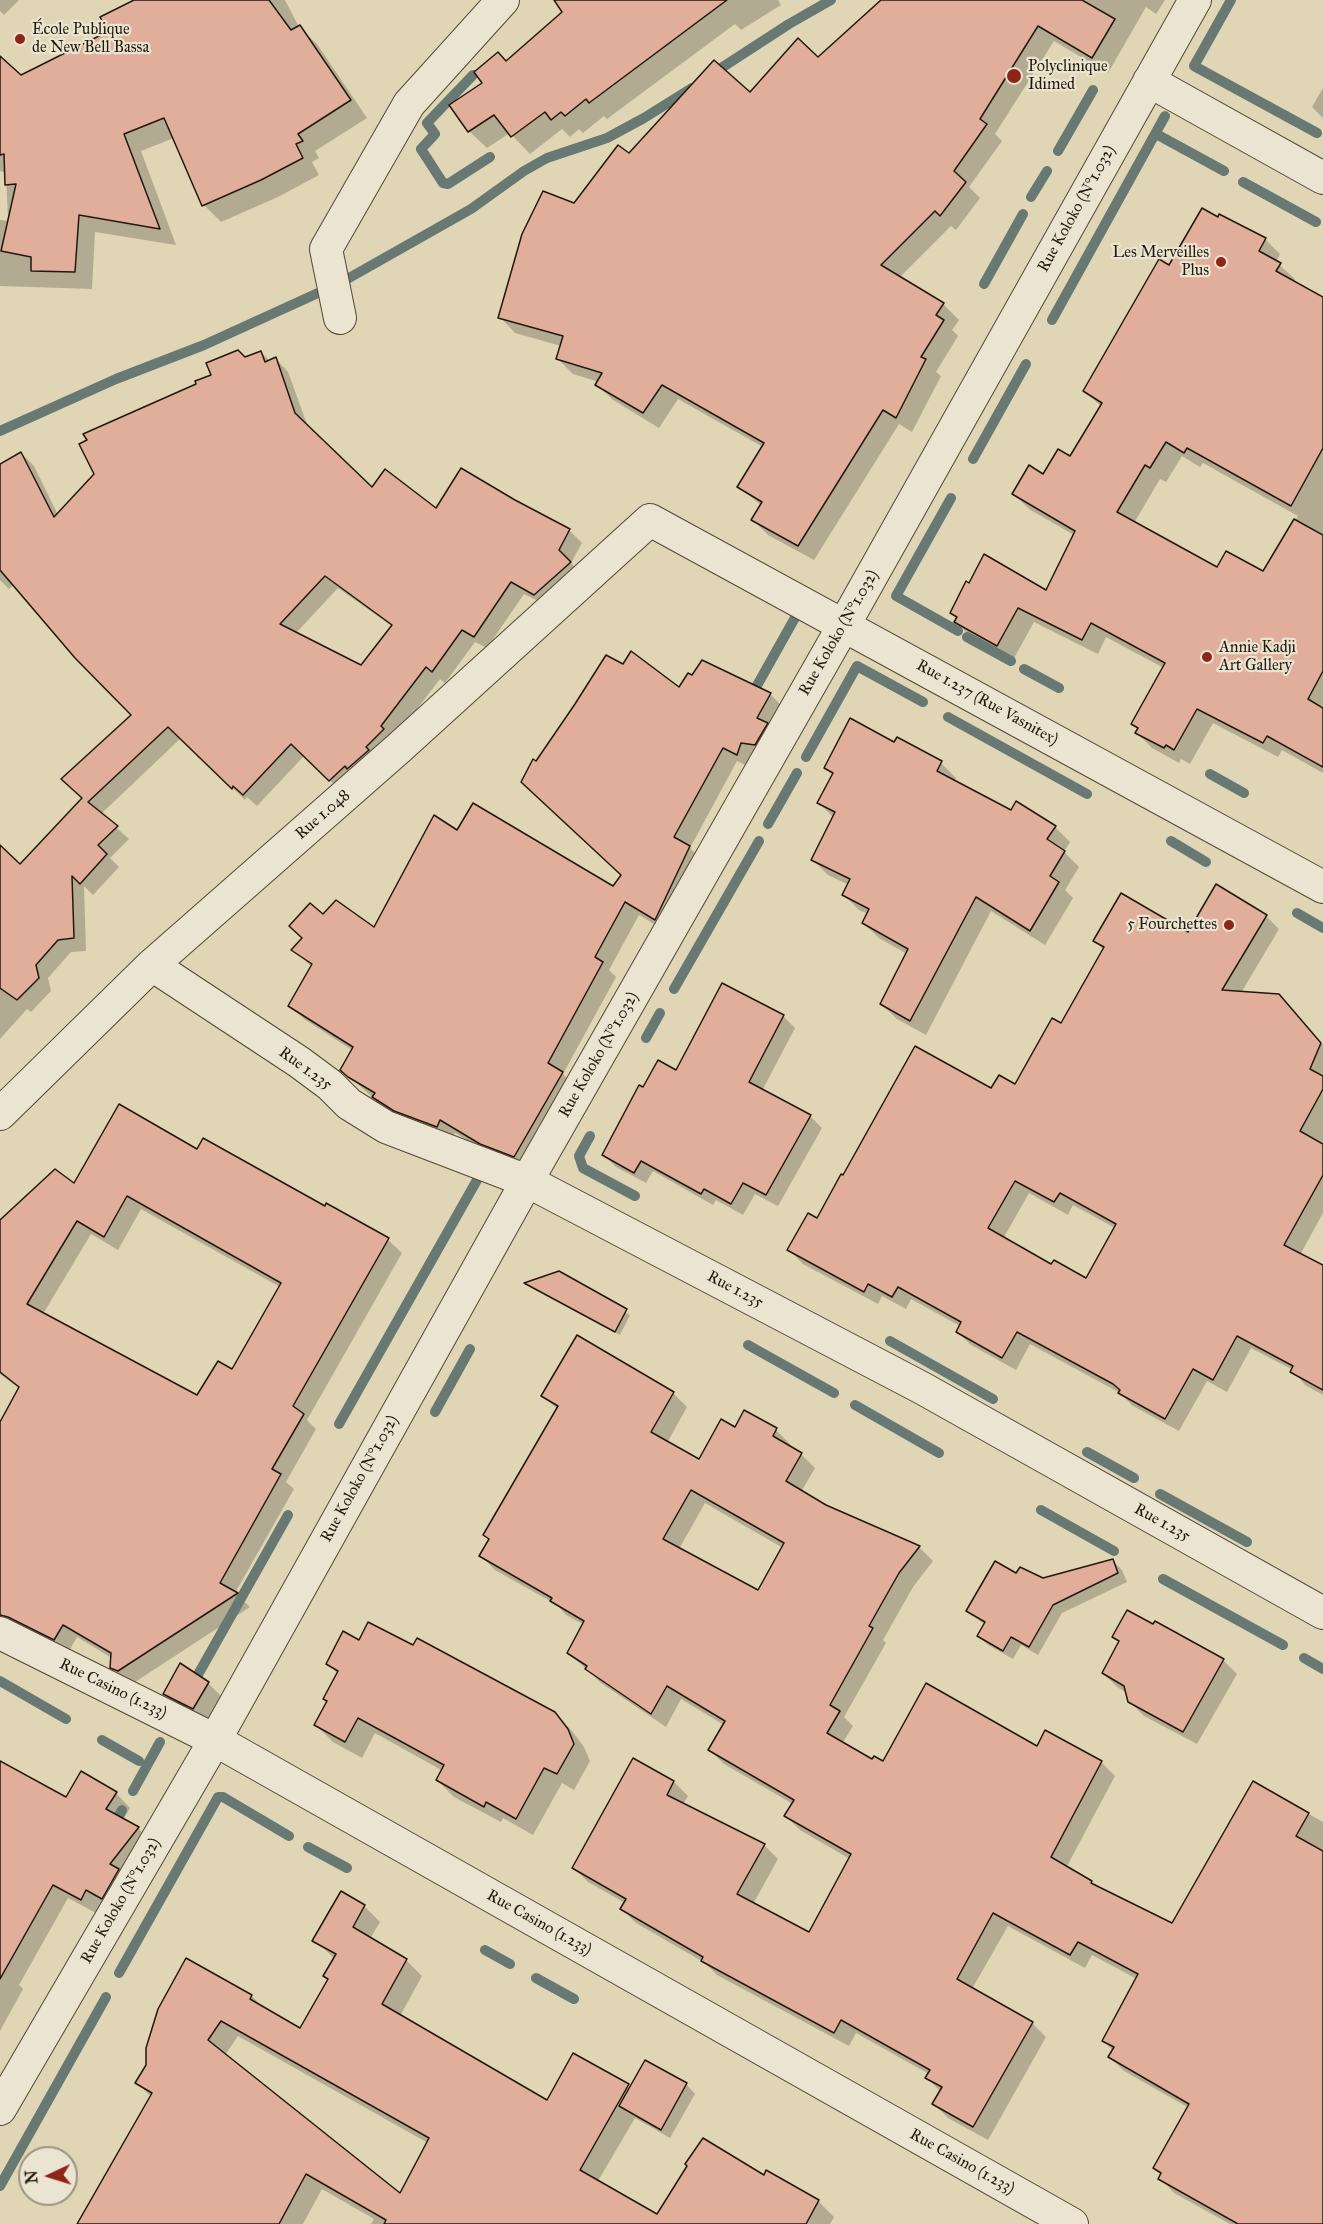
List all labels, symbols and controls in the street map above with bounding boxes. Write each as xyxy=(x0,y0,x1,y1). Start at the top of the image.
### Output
place label: École Publique de New Bell Bassa xyxy=(32,20,149,58)
marker: École Publique de New Bell Bassa xyxy=(13,32,27,46)
place label: Polyclinique Idimed xyxy=(1028,57,1108,95)
marker: Polyclinique Idimed xyxy=(1005,67,1023,85)
street label: Rue Koloko (N°1.032) xyxy=(1034,142,1120,276)
place label: Les Merveilles Plus xyxy=(1112,243,1209,281)
marker: Les Merveilles Plus xyxy=(1214,255,1228,269)
street label: Rue Koloko (N°1.032) xyxy=(795,567,883,699)
place label: Annie Kadji Art Gallery xyxy=(1219,638,1296,676)
marker: Annie Kadji Art Gallery xyxy=(1200,650,1214,664)
street label: Rue 1.237 (Rue Vasnitex) xyxy=(913,656,1061,750)
street label: Rue 1.048 xyxy=(292,786,354,844)
place label: 5 Fourchettes xyxy=(1127,915,1217,935)
marker: 5 Fourchettes xyxy=(1222,918,1236,932)
street label: Rue Koloko (N°1.032) xyxy=(555,989,643,1121)
street label: Rue 1.235 xyxy=(275,1043,335,1095)
street label: Rue 1.235 xyxy=(704,1267,766,1313)
street label: Rue Koloko (N°1.032) xyxy=(317,1412,403,1546)
street label: Rue 1.235 xyxy=(1131,1500,1193,1546)
street label: Rue Casino (1.233) xyxy=(56,1655,170,1723)
street label: Rue Koloko (N°1.032) xyxy=(77,1835,165,1967)
street label: Rue Casino (1.233) xyxy=(483,1886,595,1960)
street label: Rue Casino (1.233) xyxy=(906,2125,1018,2199)
north arrow xyxy=(18,2146,78,2206)
text: N xyxy=(22,2170,41,2185)

